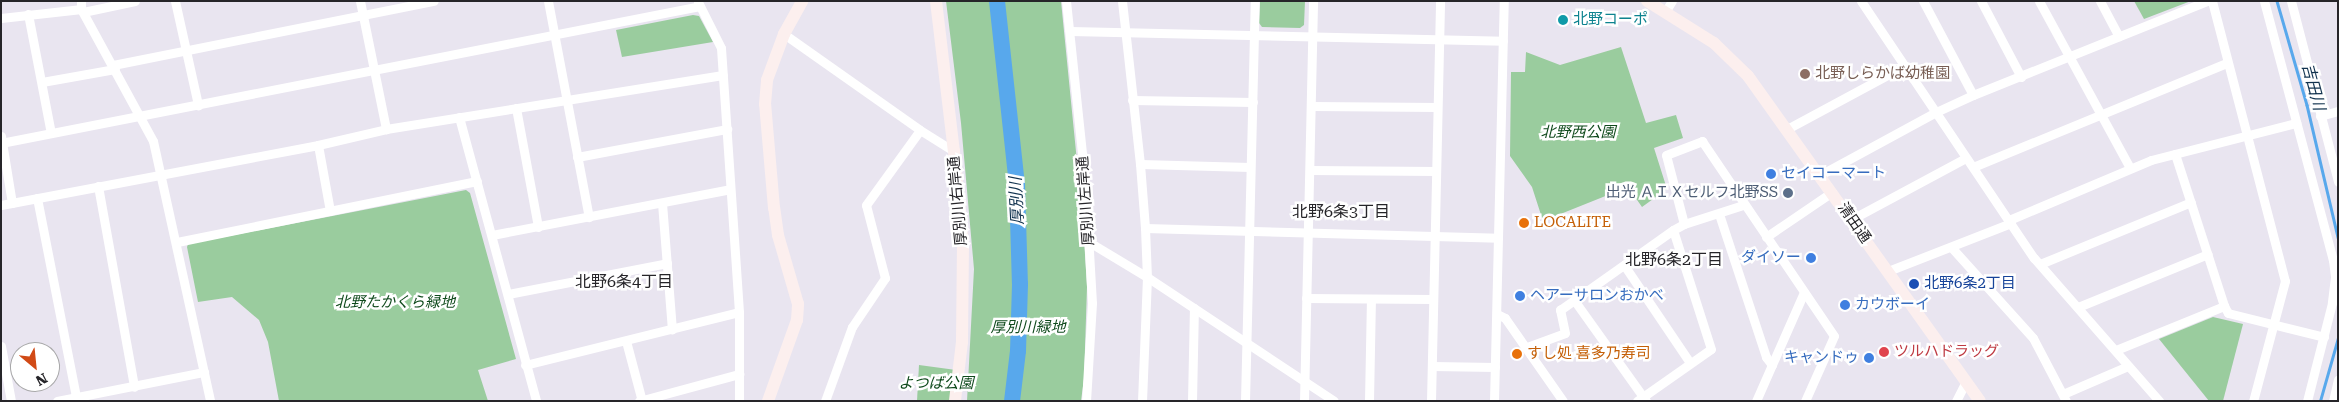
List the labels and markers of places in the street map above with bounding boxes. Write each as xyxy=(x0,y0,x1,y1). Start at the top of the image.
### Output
place label: 北野コーポ xyxy=(1573,11,1648,29)
marker: 北野コーポ xyxy=(1557,14,1569,26)
place label: 北野しらかば幼稚園 xyxy=(1815,65,1950,83)
marker: 北野しらかば幼稚園 xyxy=(1799,68,1811,80)
place label: セイコーマート xyxy=(1781,165,1886,183)
marker: セイコーマート xyxy=(1765,168,1777,180)
place label: 出光 ＡＩＸセルフ北野SS xyxy=(1606,184,1778,202)
marker: 出光 ＡＩＸセルフ北野SS xyxy=(1782,187,1794,199)
place label: LOCALITE xyxy=(1534,214,1611,232)
marker: LOCALITE xyxy=(1518,217,1530,229)
place label: ダイソー xyxy=(1741,249,1801,267)
marker: ダイソー xyxy=(1805,252,1817,264)
place label: 北野6条2丁目 xyxy=(1924,275,2016,293)
marker: 北野6条2丁目 xyxy=(1908,278,1920,290)
place label: ヘアーサロンおかべ xyxy=(1530,287,1664,305)
marker: ヘアーサロンおかべ xyxy=(1514,290,1526,302)
place label: カウボーイ xyxy=(1855,296,1930,314)
marker: カウボーイ xyxy=(1839,299,1851,311)
place label: ツルハドラッグ xyxy=(1894,343,1999,361)
place label: すし処 喜多乃寿司 xyxy=(1527,345,1651,363)
marker: ツルハドラッグ xyxy=(1878,346,1890,358)
marker: すし処 喜多乃寿司 xyxy=(1511,348,1523,360)
place label: キャンドゥ xyxy=(1784,349,1859,367)
marker: キャンドゥ xyxy=(1863,352,1875,364)

